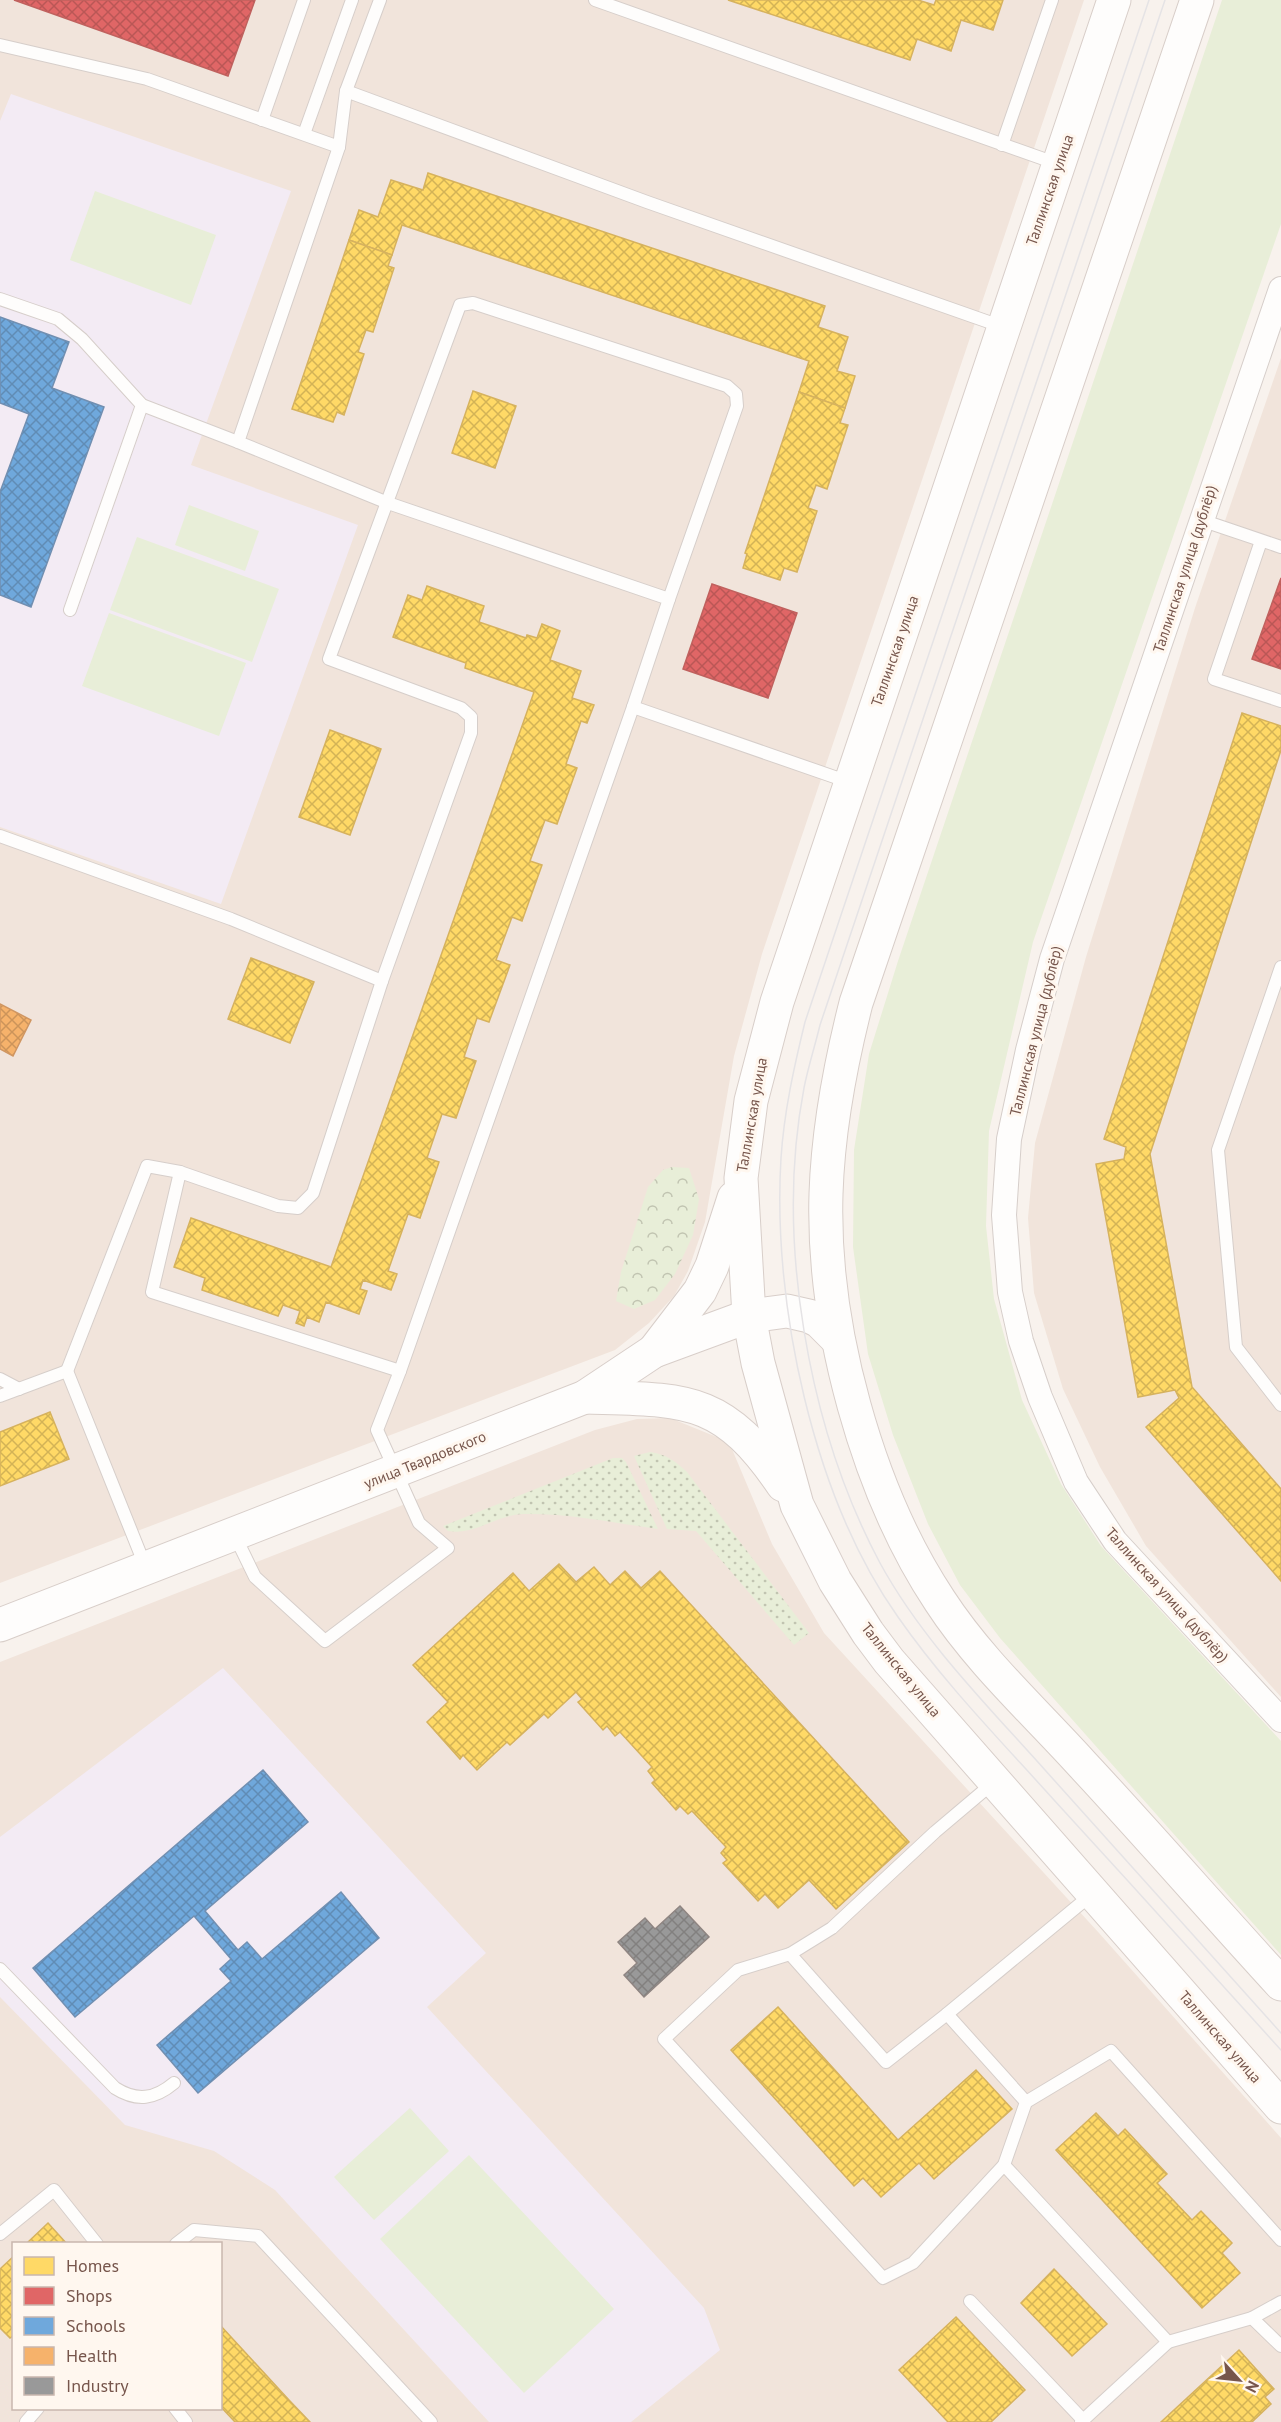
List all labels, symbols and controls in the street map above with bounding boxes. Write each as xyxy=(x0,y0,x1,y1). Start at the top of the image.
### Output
street label: Таллинская улица xyxy=(1022,132,1077,248)
street label: Таллинская улица (дублёр) xyxy=(1148,483,1221,655)
street label: Таллинская улица xyxy=(867,593,922,709)
street label: Таллинская улица (дублёр) xyxy=(1005,944,1066,1118)
street label: Таллинская улица xyxy=(732,1056,771,1174)
street label: улица Твардовского xyxy=(361,1426,489,1493)
street label: Таллинская улица (дублёр) xyxy=(1102,1523,1233,1666)
street label: Таллинская улица xyxy=(857,1619,945,1721)
street label: Таллинская улица xyxy=(1175,1987,1266,2087)
legend xyxy=(12,2242,222,2410)
text: Homes xyxy=(66,2254,119,2277)
text: Shops xyxy=(66,2284,112,2307)
text: Schools xyxy=(66,2314,126,2337)
text: Health xyxy=(66,2344,117,2367)
north arrow xyxy=(1209,2350,1269,2410)
text: Industry xyxy=(66,2374,129,2397)
text: N xyxy=(1241,2378,1264,2396)

